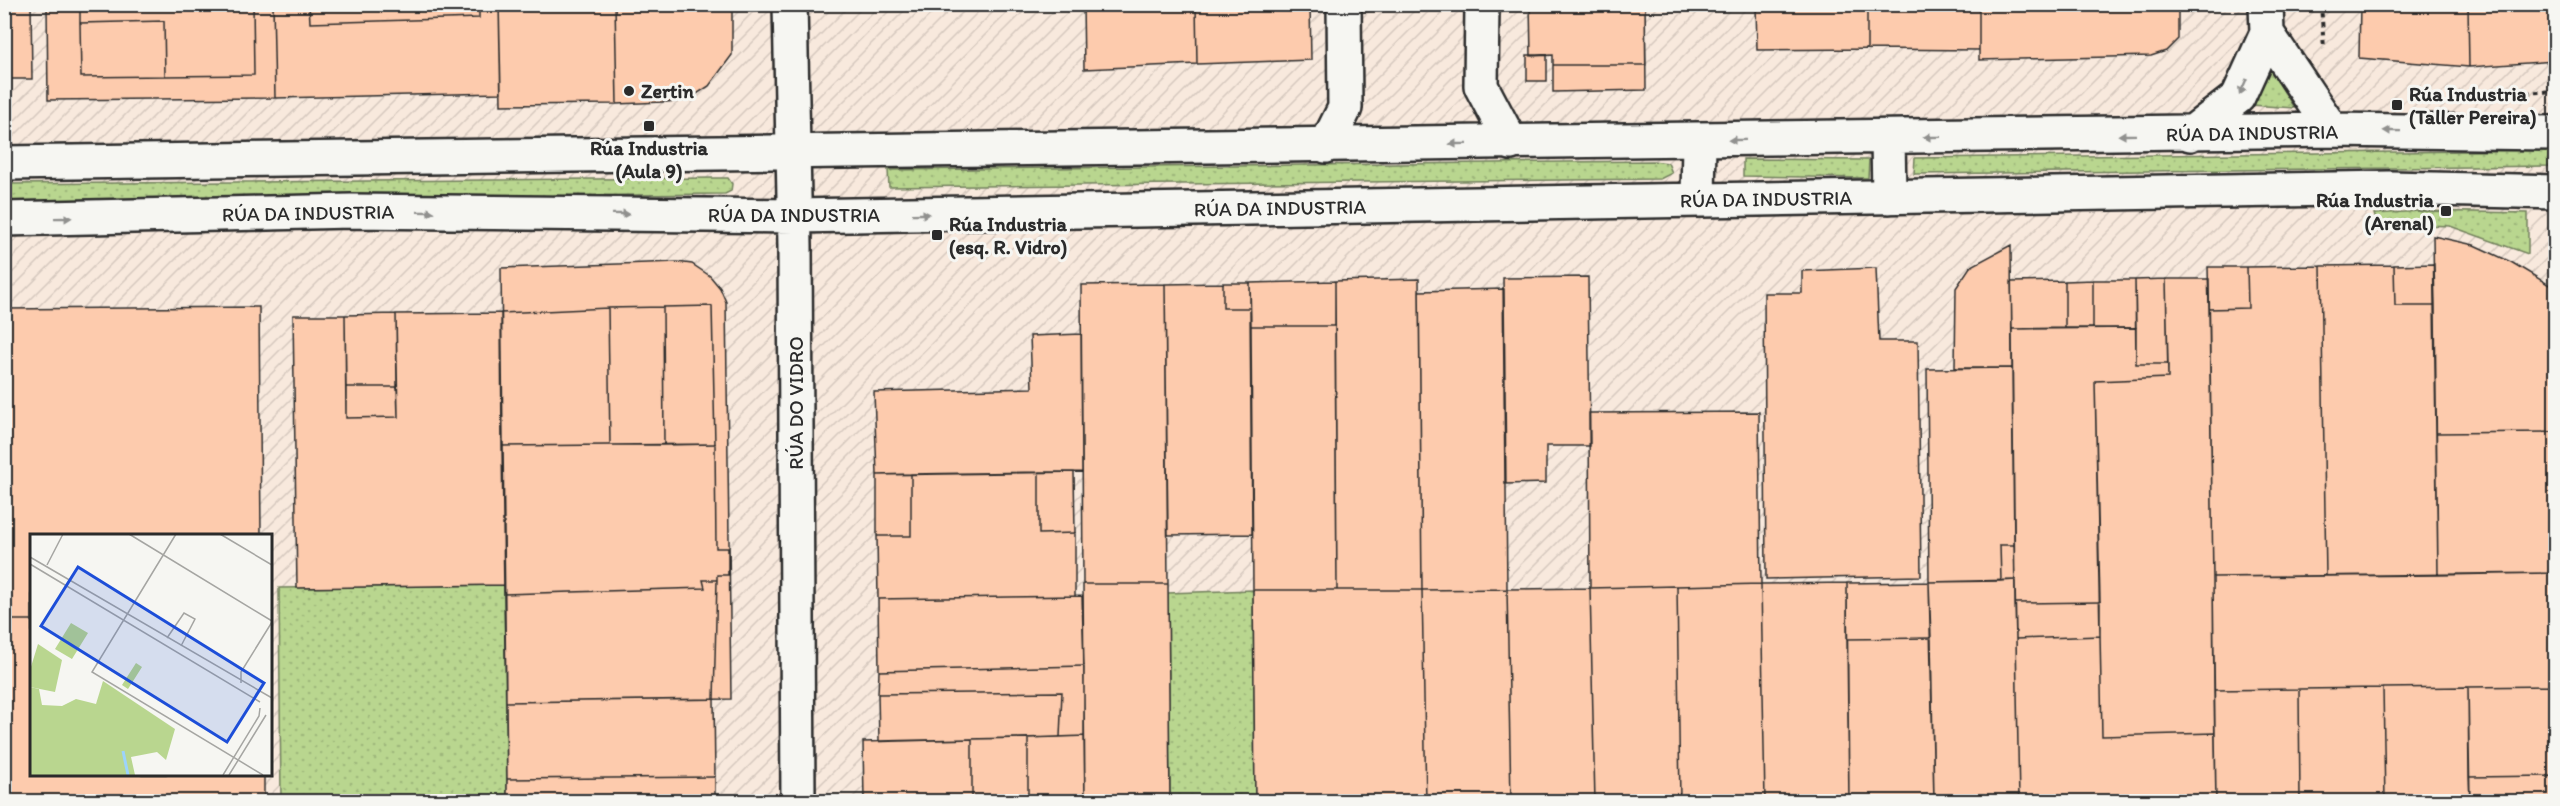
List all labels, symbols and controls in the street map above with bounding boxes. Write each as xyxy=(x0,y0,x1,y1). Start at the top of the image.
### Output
one-way arrow xyxy=(2238,78,2247,95)
place label: Zertin xyxy=(641,79,694,103)
place label: Rúa Industria (Taller Pereira) xyxy=(2409,82,2537,130)
marker: Zertin xyxy=(622,84,636,98)
marker: Rúa Industria (Taller Pereira) xyxy=(2390,98,2404,112)
marker: Rúa Industria (Aula 9) xyxy=(642,119,656,133)
street label: RÚA DA INDUSTRIA xyxy=(2166,119,2339,147)
one-way arrow xyxy=(2383,126,2402,136)
one-way arrow xyxy=(2118,130,2137,140)
one-way arrow xyxy=(1923,133,1942,142)
one-way arrow xyxy=(1728,135,1747,145)
place label: Rúa Industria (Aula 9) xyxy=(590,136,709,184)
one-way arrow xyxy=(1449,139,1468,149)
street label: RÚA DA INDUSTRIA xyxy=(1680,185,1853,213)
place label: Rúa Industria (Arenal) xyxy=(2316,188,2435,236)
street label: RÚA DA INDUSTRIA xyxy=(1194,194,1367,222)
street label: RÚA DA INDUSTRIA xyxy=(222,199,395,227)
street label: RÚA DA INDUSTRIA xyxy=(708,203,880,227)
marker: Rúa Industria (Arenal) xyxy=(2439,204,2453,218)
one-way arrow xyxy=(416,207,435,217)
one-way arrow xyxy=(611,209,630,219)
one-way arrow xyxy=(911,209,930,219)
place label: Rúa Industria (esq. R. Vidro) xyxy=(949,212,1068,260)
one-way arrow xyxy=(53,213,72,222)
marker: Rúa Industria (esq. R. Vidro) xyxy=(930,228,944,242)
street label: RÚA DO VIDRO xyxy=(784,336,808,470)
inset map xyxy=(30,534,272,776)

